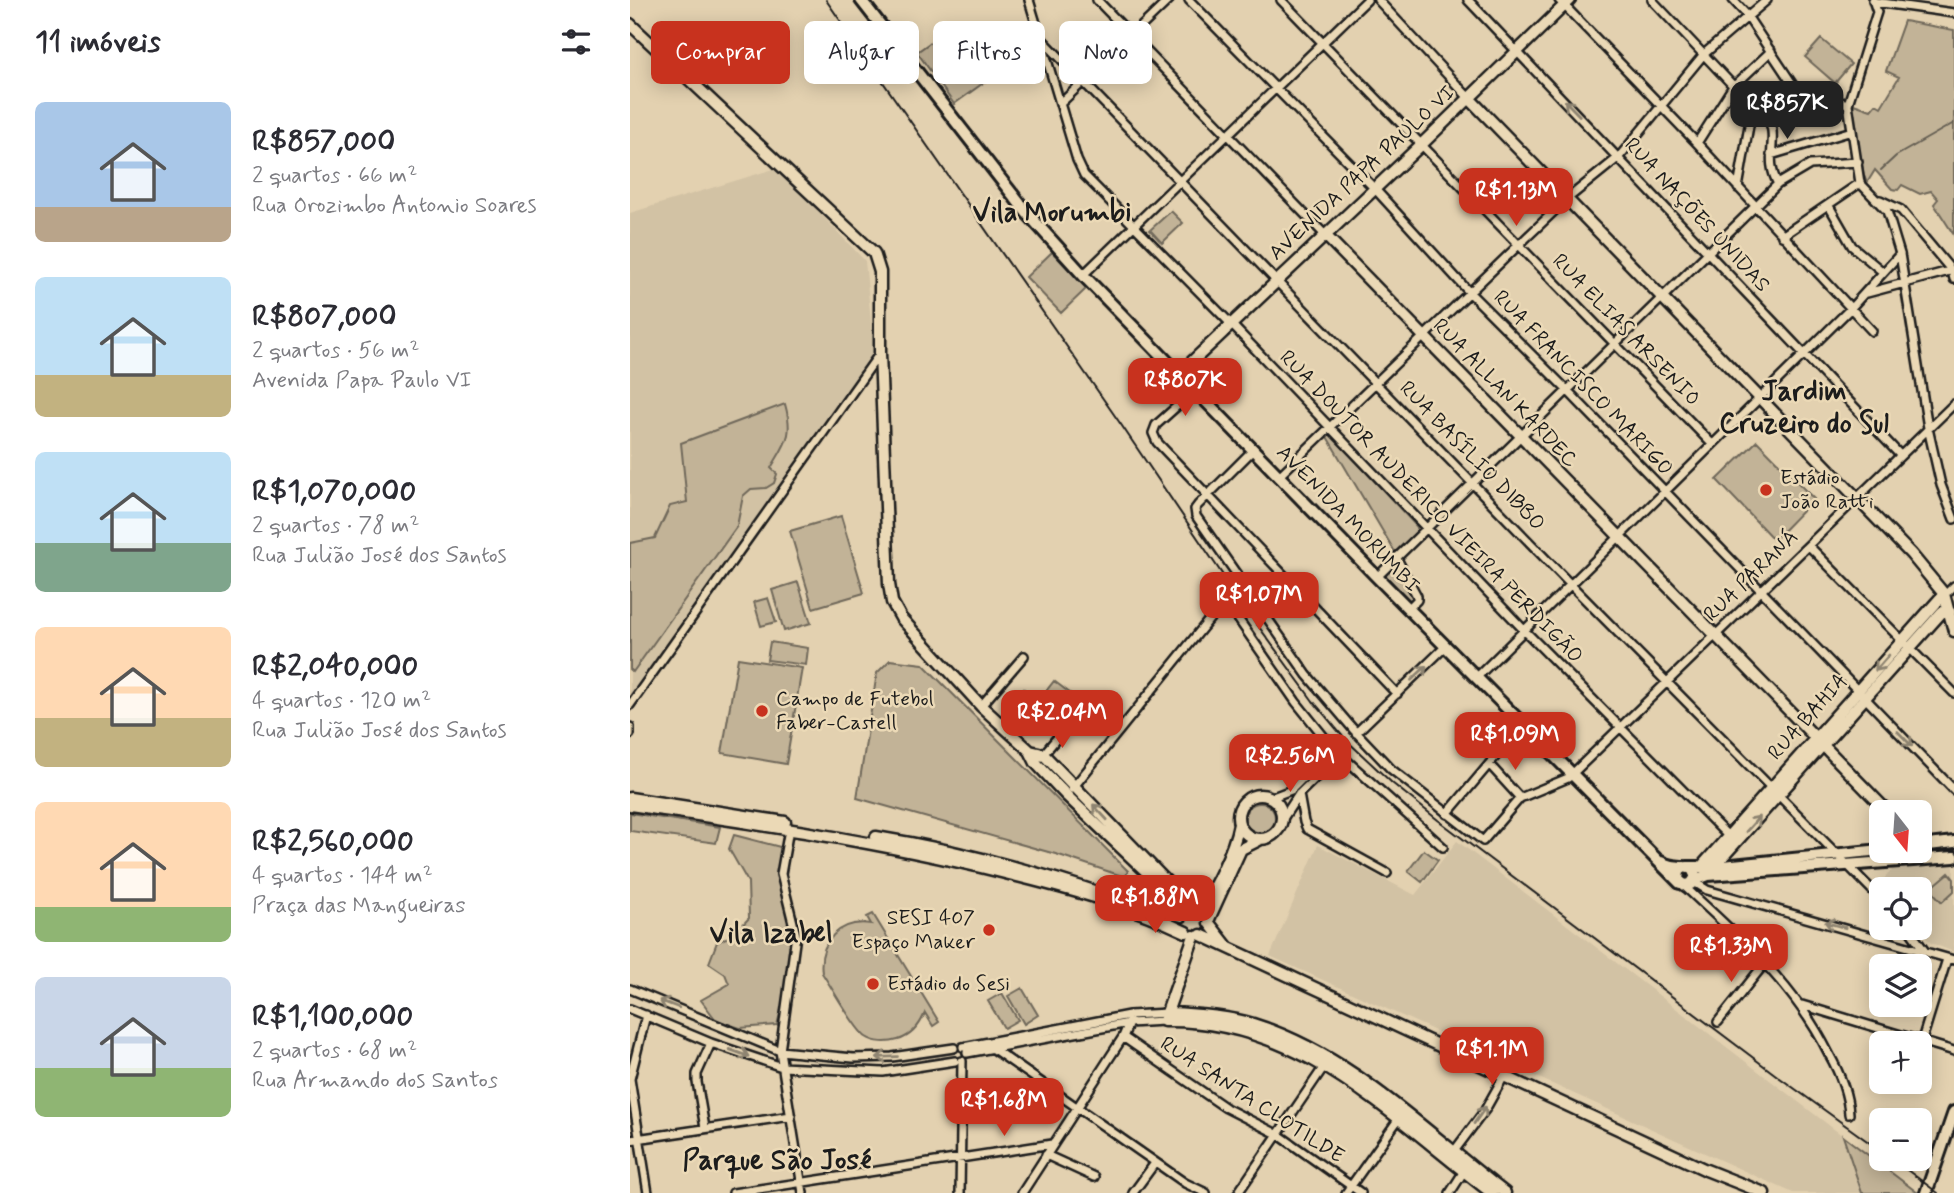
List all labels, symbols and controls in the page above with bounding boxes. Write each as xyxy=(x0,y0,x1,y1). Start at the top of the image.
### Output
chip: Comprar xyxy=(651,21,790,84)
chip: Alugar xyxy=(804,21,919,84)
chip: Filtros xyxy=(933,21,1045,84)
chip: Novo xyxy=(1059,21,1152,84)
text: 11 imóveis xyxy=(35,23,161,62)
icon: filters xyxy=(557,23,595,61)
street label: AVENIDA PAPA PAULO VI xyxy=(1263,79,1461,267)
pin: R$857K xyxy=(1730,82,1844,141)
text: R$857K xyxy=(1746,89,1828,119)
one-way arrow xyxy=(1563,99,1580,116)
text: R$857,000 xyxy=(252,122,395,161)
icon: home xyxy=(91,130,175,214)
street label: RUA NAÇÕES UNIDAS xyxy=(1618,132,1776,298)
text: 2 quartos · 66 m² xyxy=(252,161,417,191)
pin: R$1.13M xyxy=(1451,168,1581,228)
text: R$1.13M xyxy=(1475,176,1557,206)
text: Rua Orozimbo Antonio Soares xyxy=(252,191,537,221)
district label: Vila Morumbi xyxy=(972,195,1132,232)
street label: RUA ELIAS ARSENIO xyxy=(1546,248,1706,412)
street label: RUA FRANCISCO MARIGO xyxy=(1487,284,1679,482)
text: R$807,000 xyxy=(252,297,396,336)
icon: home xyxy=(91,305,175,389)
street label: RUA ALLAN KARDEC xyxy=(1426,312,1584,474)
text: 2 quartos · 56 m² xyxy=(252,336,419,366)
street label: RUA DOUTOR AUDERICO VIEIRA PERDIGÃO xyxy=(1273,344,1589,670)
pin: R$807K xyxy=(1128,358,1242,418)
text: Avenida Papa Paulo VI xyxy=(252,366,472,396)
text: R$807K xyxy=(1144,366,1226,396)
district label: Jardim Cruzeiro do Sul xyxy=(1719,374,1889,443)
street label: RUA BASÍLIO DIBBO xyxy=(1393,375,1551,537)
street label: AVENIDA MORUMBI xyxy=(1270,439,1426,599)
place label: Estádio João Ratti xyxy=(1780,464,1874,516)
text: R$1,070,000 xyxy=(252,472,416,511)
icon: home xyxy=(91,480,175,564)
marker: Estádio João Ratti xyxy=(1758,482,1774,498)
text: 2 quartos · 78 m² xyxy=(252,511,419,541)
street label: RUA PARANÁ xyxy=(1697,524,1805,628)
text: Rua Julião José dos Santos xyxy=(252,541,507,571)
pin: R$1.07M xyxy=(1194,572,1324,632)
text: R$1.07M xyxy=(1216,580,1302,610)
text: R$2,040,000 xyxy=(252,647,418,686)
one-way arrow xyxy=(1874,654,1890,672)
icon: home xyxy=(91,655,175,739)
one-way arrow xyxy=(1410,664,1427,681)
street label: RUA BAHIA xyxy=(1762,668,1854,766)
place label: Campo de Futebol Faber-Castell xyxy=(776,685,934,737)
text: 4 quartos · 120 m² xyxy=(252,686,431,716)
pin: R$2.04M xyxy=(997,690,1127,750)
text: R$2.04M xyxy=(1017,698,1107,728)
marker: Campo de Futebol Faber-Castell xyxy=(754,703,770,719)
pin: R$1.09M xyxy=(1450,712,1580,772)
text: Rua Julião José dos Santos xyxy=(252,716,507,746)
text: R$1.09M xyxy=(1471,720,1559,750)
one-way arrow xyxy=(1897,730,1914,747)
pin: R$2.56M xyxy=(1225,734,1355,794)
text: R$2.56M xyxy=(1245,742,1335,772)
north arrow xyxy=(1869,800,1932,863)
map controls xyxy=(1869,800,1932,1171)
one-way arrow xyxy=(1092,804,1109,821)
one-way arrow xyxy=(1745,815,1761,833)
text: R$2,560,000 xyxy=(252,822,414,861)
icon: home xyxy=(91,830,175,914)
text: 4 quartos · 144 m² xyxy=(252,861,433,891)
pin: R$1.88M xyxy=(1090,876,1220,935)
button: locate xyxy=(1869,877,1932,940)
text: R$1.88M xyxy=(1111,883,1199,913)
text: Praça das Mangueiras xyxy=(252,891,466,921)
place label: SESI 407 Espaço Maker xyxy=(851,904,975,956)
district label: Vila Izabel xyxy=(709,916,833,953)
one-way arrow xyxy=(1824,918,1846,931)
marker: SESI 407 Espaço Maker xyxy=(981,922,997,938)
pin: R$1.33M xyxy=(1666,925,1796,984)
text: R$1.33M xyxy=(1690,932,1772,962)
button: layers xyxy=(1869,954,1932,1017)
place label: Estádio do Sesi xyxy=(887,970,1010,998)
marker: Estádio do Sesi xyxy=(865,976,881,992)
text: R$1,100,000 xyxy=(252,997,413,1036)
one-way arrow xyxy=(658,997,680,1010)
icon: home xyxy=(91,1005,175,1089)
pin: R$1.1M xyxy=(1435,1028,1549,1087)
street label: RUA SANTA CLOTILDE xyxy=(1155,1030,1349,1170)
button: + xyxy=(1869,1031,1932,1094)
text: R$1.1M xyxy=(1456,1035,1528,1065)
text: 2 quartos · 68 m² xyxy=(252,1036,417,1066)
one-way arrow xyxy=(727,1048,749,1060)
one-way arrow xyxy=(875,1050,898,1063)
text: Rua Armando dos Santos xyxy=(252,1066,498,1096)
pin: R$1.68M xyxy=(939,1078,1069,1138)
text: R$1.68M xyxy=(961,1086,1047,1116)
one-way arrow xyxy=(1473,1106,1487,1125)
button: − xyxy=(1869,1108,1932,1171)
district label: Parque São José xyxy=(683,1143,872,1180)

